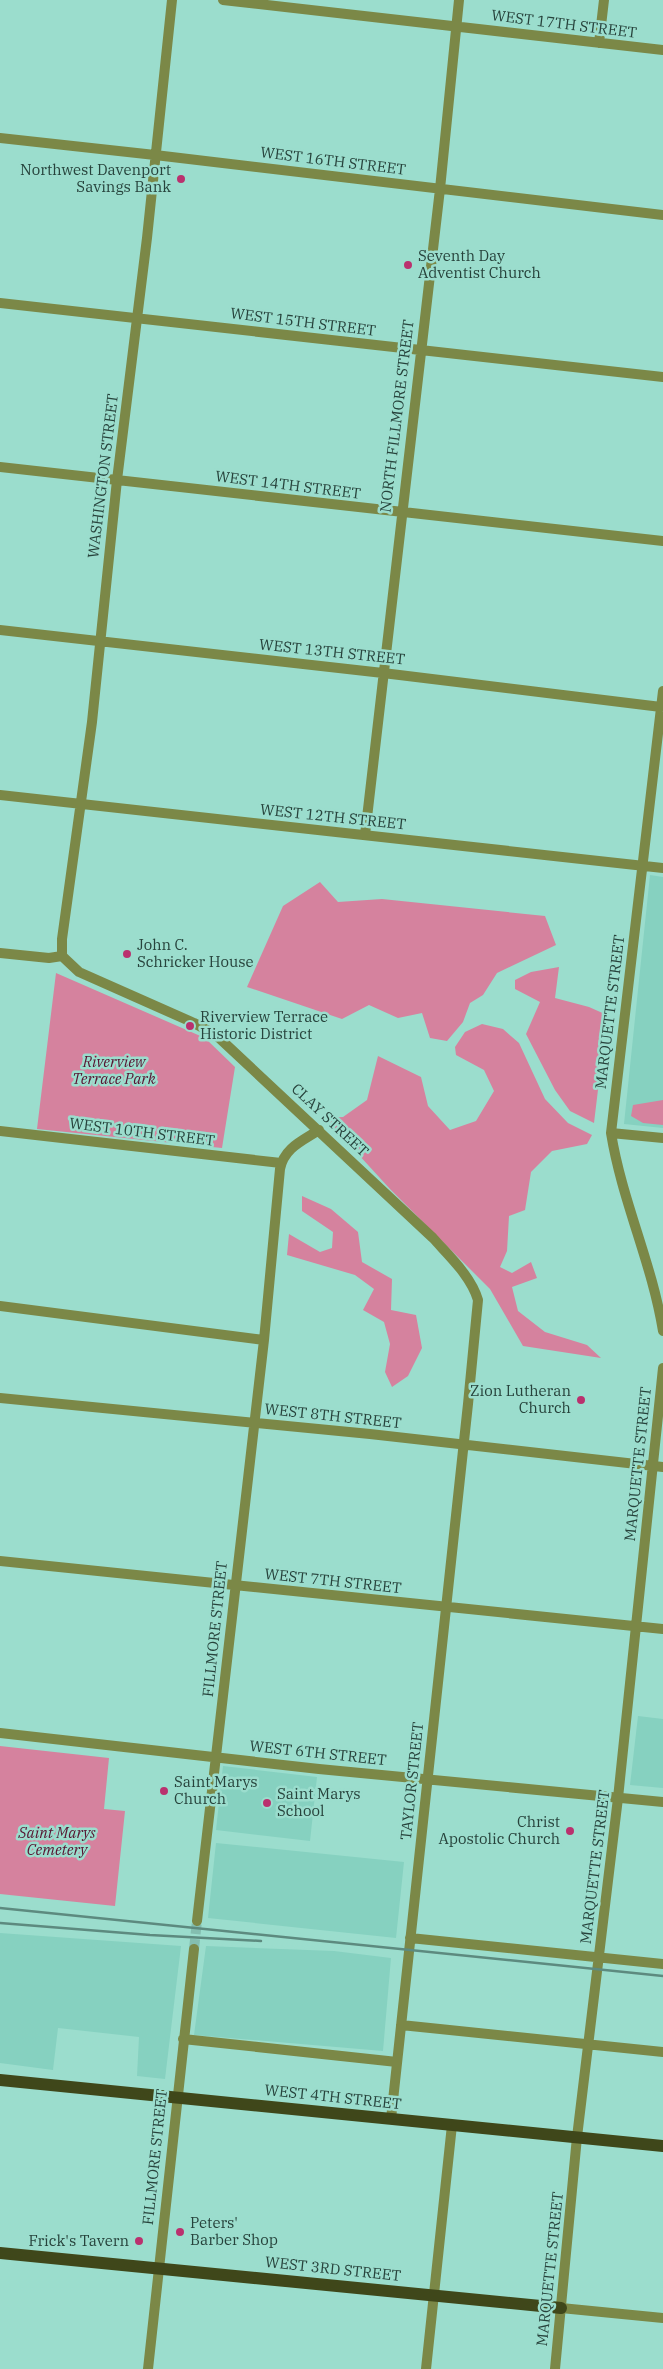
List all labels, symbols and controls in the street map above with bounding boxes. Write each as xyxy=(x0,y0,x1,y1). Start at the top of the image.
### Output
street label: WEST 17TH STREET xyxy=(490,5,638,42)
street label: WEST 16TH STREET xyxy=(259,142,407,179)
place label: Northwest Davenport Savings Bank xyxy=(20,160,171,196)
marker: Northwest Davenport Savings Bank xyxy=(175,173,187,185)
place label: Seventh Day Adventist Church xyxy=(418,246,541,282)
marker: Seventh Day Adventist Church xyxy=(402,259,414,271)
street label: WEST 15TH STREET xyxy=(229,303,377,340)
street label: NORTH FILLMORE STREET xyxy=(375,318,418,513)
street label: WASHINGTON STREET xyxy=(83,393,122,559)
street label: WEST 14TH STREET xyxy=(214,466,362,503)
street label: WEST 13TH STREET xyxy=(258,634,406,669)
street label: WEST 12TH STREET xyxy=(259,799,407,834)
street label: MARQUETTE STREET xyxy=(591,934,628,1090)
place label: John C. Schricker House xyxy=(137,935,254,971)
marker: John C. Schricker House xyxy=(121,948,133,960)
place label: Riverview Terrace Historic District xyxy=(200,1007,328,1043)
marker: Riverview Terrace Historic District xyxy=(184,1020,196,1032)
park label: Riverview Terrace Park xyxy=(72,1052,156,1088)
street label: CLAY STREET xyxy=(288,1079,373,1160)
street label: WEST 10TH STREET xyxy=(68,1113,216,1150)
place label: Zion Lutheran Church xyxy=(470,1381,571,1417)
street label: MARQUETTE STREET xyxy=(620,1386,655,1542)
marker: Zion Lutheran Church xyxy=(575,1394,587,1406)
street label: WEST 8TH STREET xyxy=(264,1399,403,1432)
street label: FILLMORE STREET xyxy=(198,1560,231,1698)
street label: WEST 7TH STREET xyxy=(264,1564,403,1597)
street label: TAYLOR STREET xyxy=(396,1721,427,1841)
street label: WEST 6TH STREET xyxy=(249,1736,388,1769)
place label: Saint Marys Church xyxy=(174,1772,258,1808)
place label: Saint Marys School xyxy=(277,1784,361,1820)
marker: Saint Marys Church xyxy=(158,1785,170,1797)
street label: MARQUETTE STREET xyxy=(576,1789,613,1945)
marker: Saint Marys School xyxy=(261,1797,273,1809)
place label: Christ Apostolic Church xyxy=(439,1812,560,1848)
park label: Saint Marys Cemetery xyxy=(17,1823,96,1859)
marker: Christ Apostolic Church xyxy=(564,1825,576,1837)
street label: WEST 4TH STREET xyxy=(264,2080,403,2113)
street label: FILLMORE STREET xyxy=(138,2088,171,2226)
street label: MARQUETTE STREET xyxy=(532,2191,567,2347)
place label: Peters' Barber Shop xyxy=(190,2213,278,2249)
marker: Peters' Barber Shop xyxy=(174,2226,186,2238)
place label: Frick's Tavern xyxy=(28,2231,129,2250)
marker: Frick's Tavern xyxy=(133,2235,145,2247)
street label: WEST 3RD STREET xyxy=(264,2252,402,2285)

